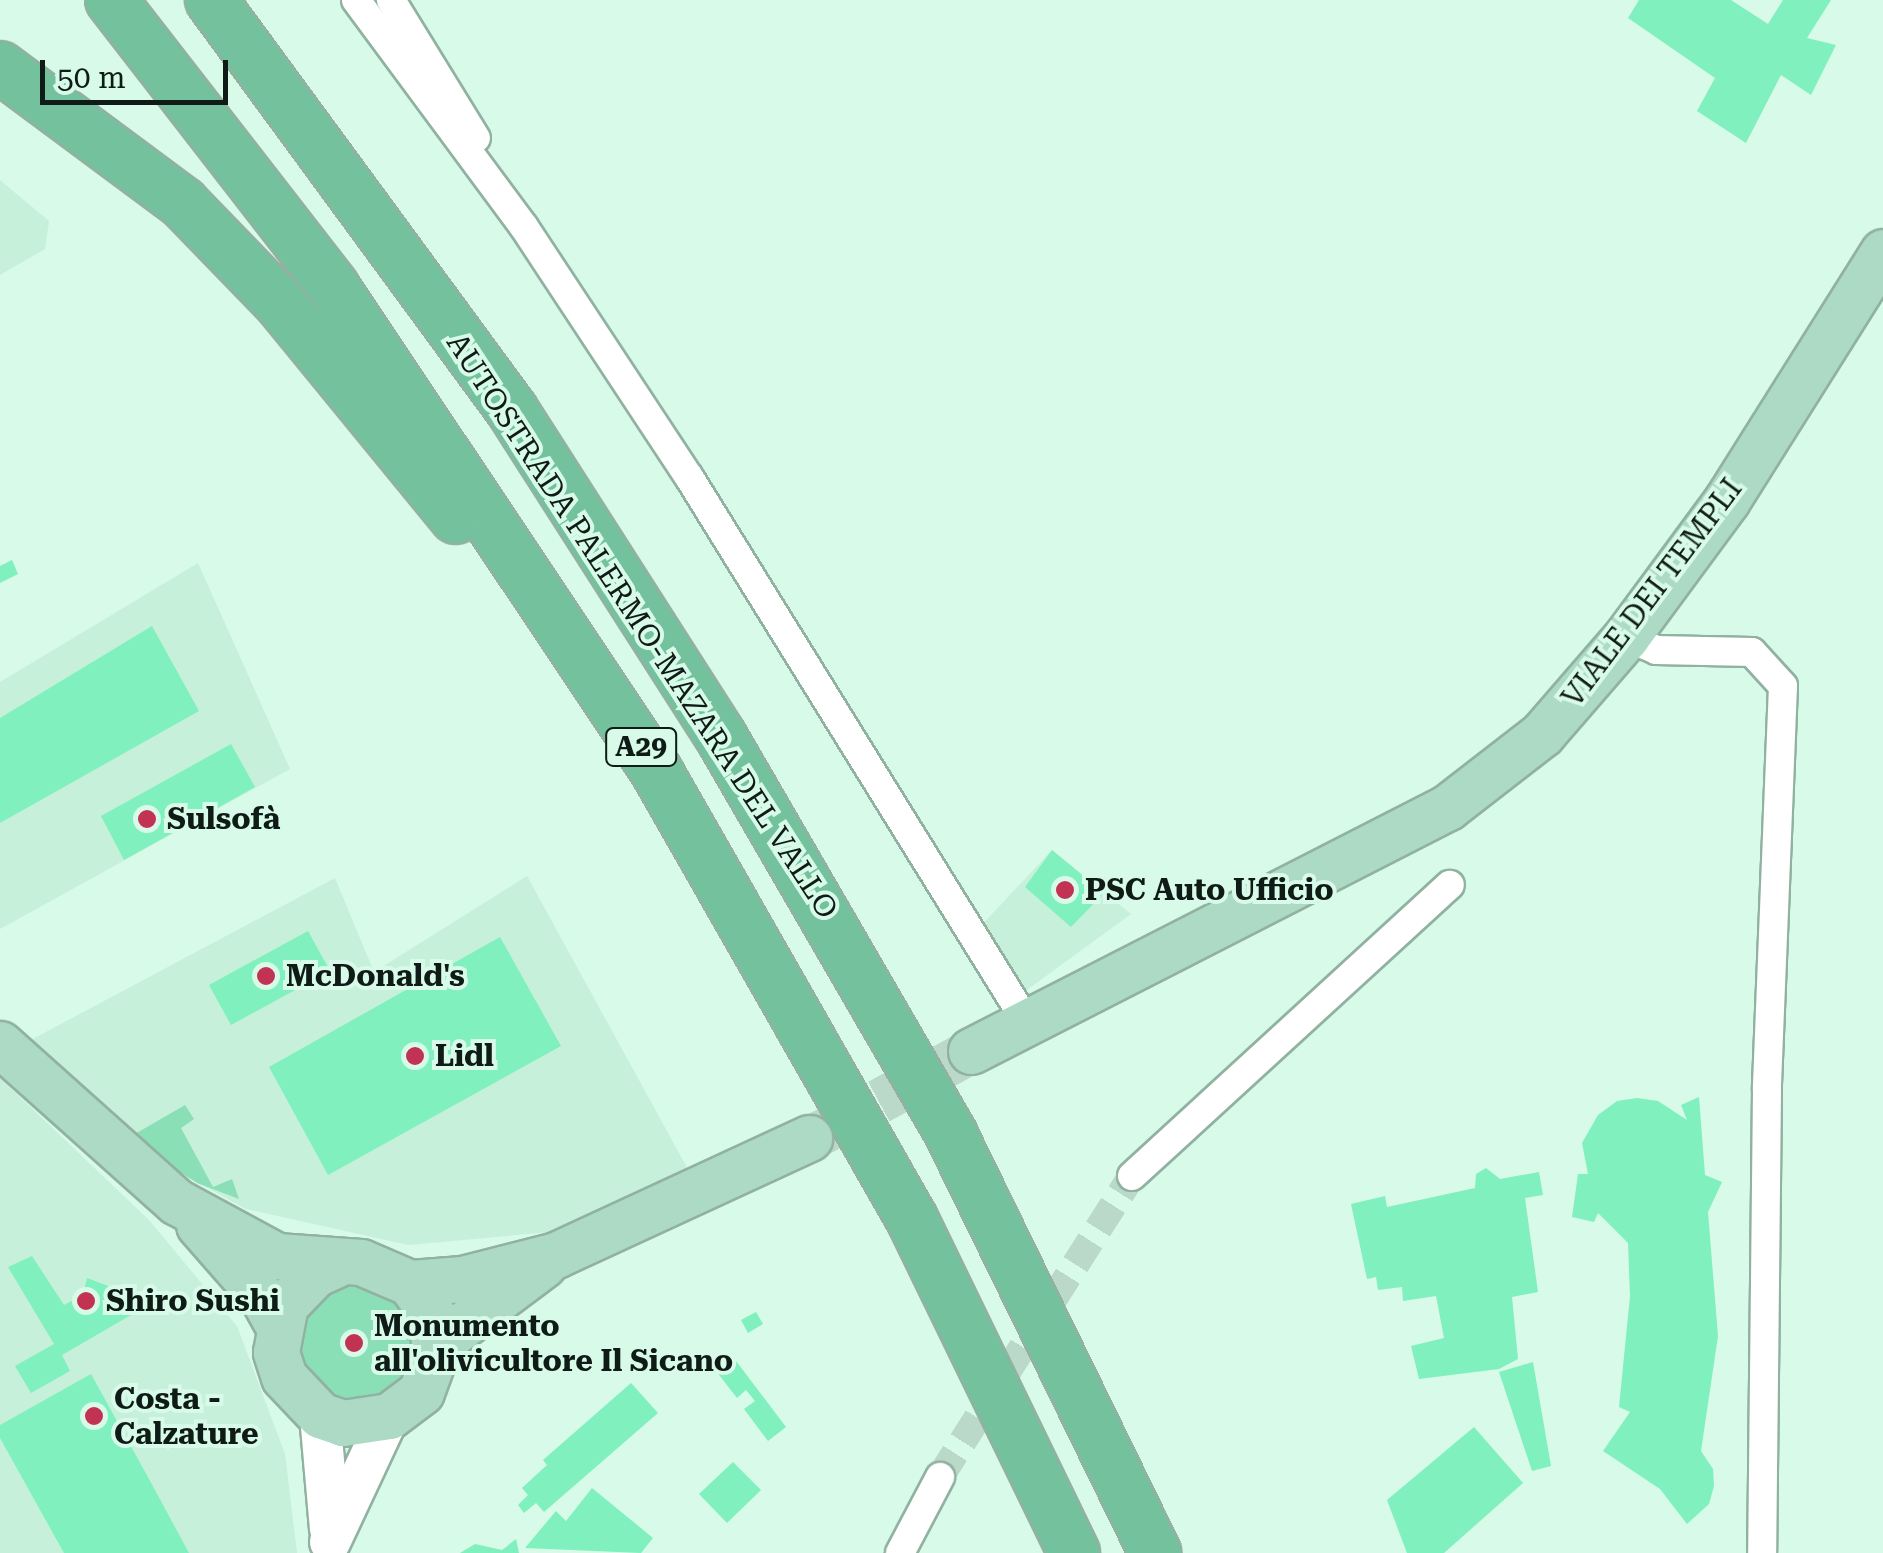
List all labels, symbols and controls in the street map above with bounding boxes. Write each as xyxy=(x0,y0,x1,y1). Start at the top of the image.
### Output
scale bar xyxy=(45,40,232,102)
text: 50 m xyxy=(57,60,126,95)
street label: AUTOSTRADA PALERMO-MAZARA DEL VALLO xyxy=(439,327,845,925)
street label: VIALE DEI TEMPLI xyxy=(1554,472,1750,714)
road number: A29 xyxy=(604,724,678,770)
place label: Sulsofà xyxy=(167,801,280,837)
marker: Sulsofà xyxy=(136,808,158,830)
place label: PSC Auto Ufficio xyxy=(1085,872,1334,908)
marker: PSC Auto Ufficio xyxy=(1054,879,1076,901)
place label: McDonald's xyxy=(286,958,465,994)
marker: McDonald's xyxy=(255,965,277,987)
place label: Lidl xyxy=(435,1038,494,1074)
marker: Lidl xyxy=(404,1045,426,1067)
place label: Shiro Sushi xyxy=(106,1283,280,1319)
marker: Shiro Sushi xyxy=(75,1290,97,1312)
place label: Monumento all'olivicultore Il Sicano xyxy=(374,1308,733,1378)
marker: Monumento all'olivicultore Il Sicano xyxy=(343,1332,365,1354)
place label: Costa - Calzature xyxy=(114,1381,259,1452)
marker: Costa - Calzature xyxy=(83,1405,105,1427)

